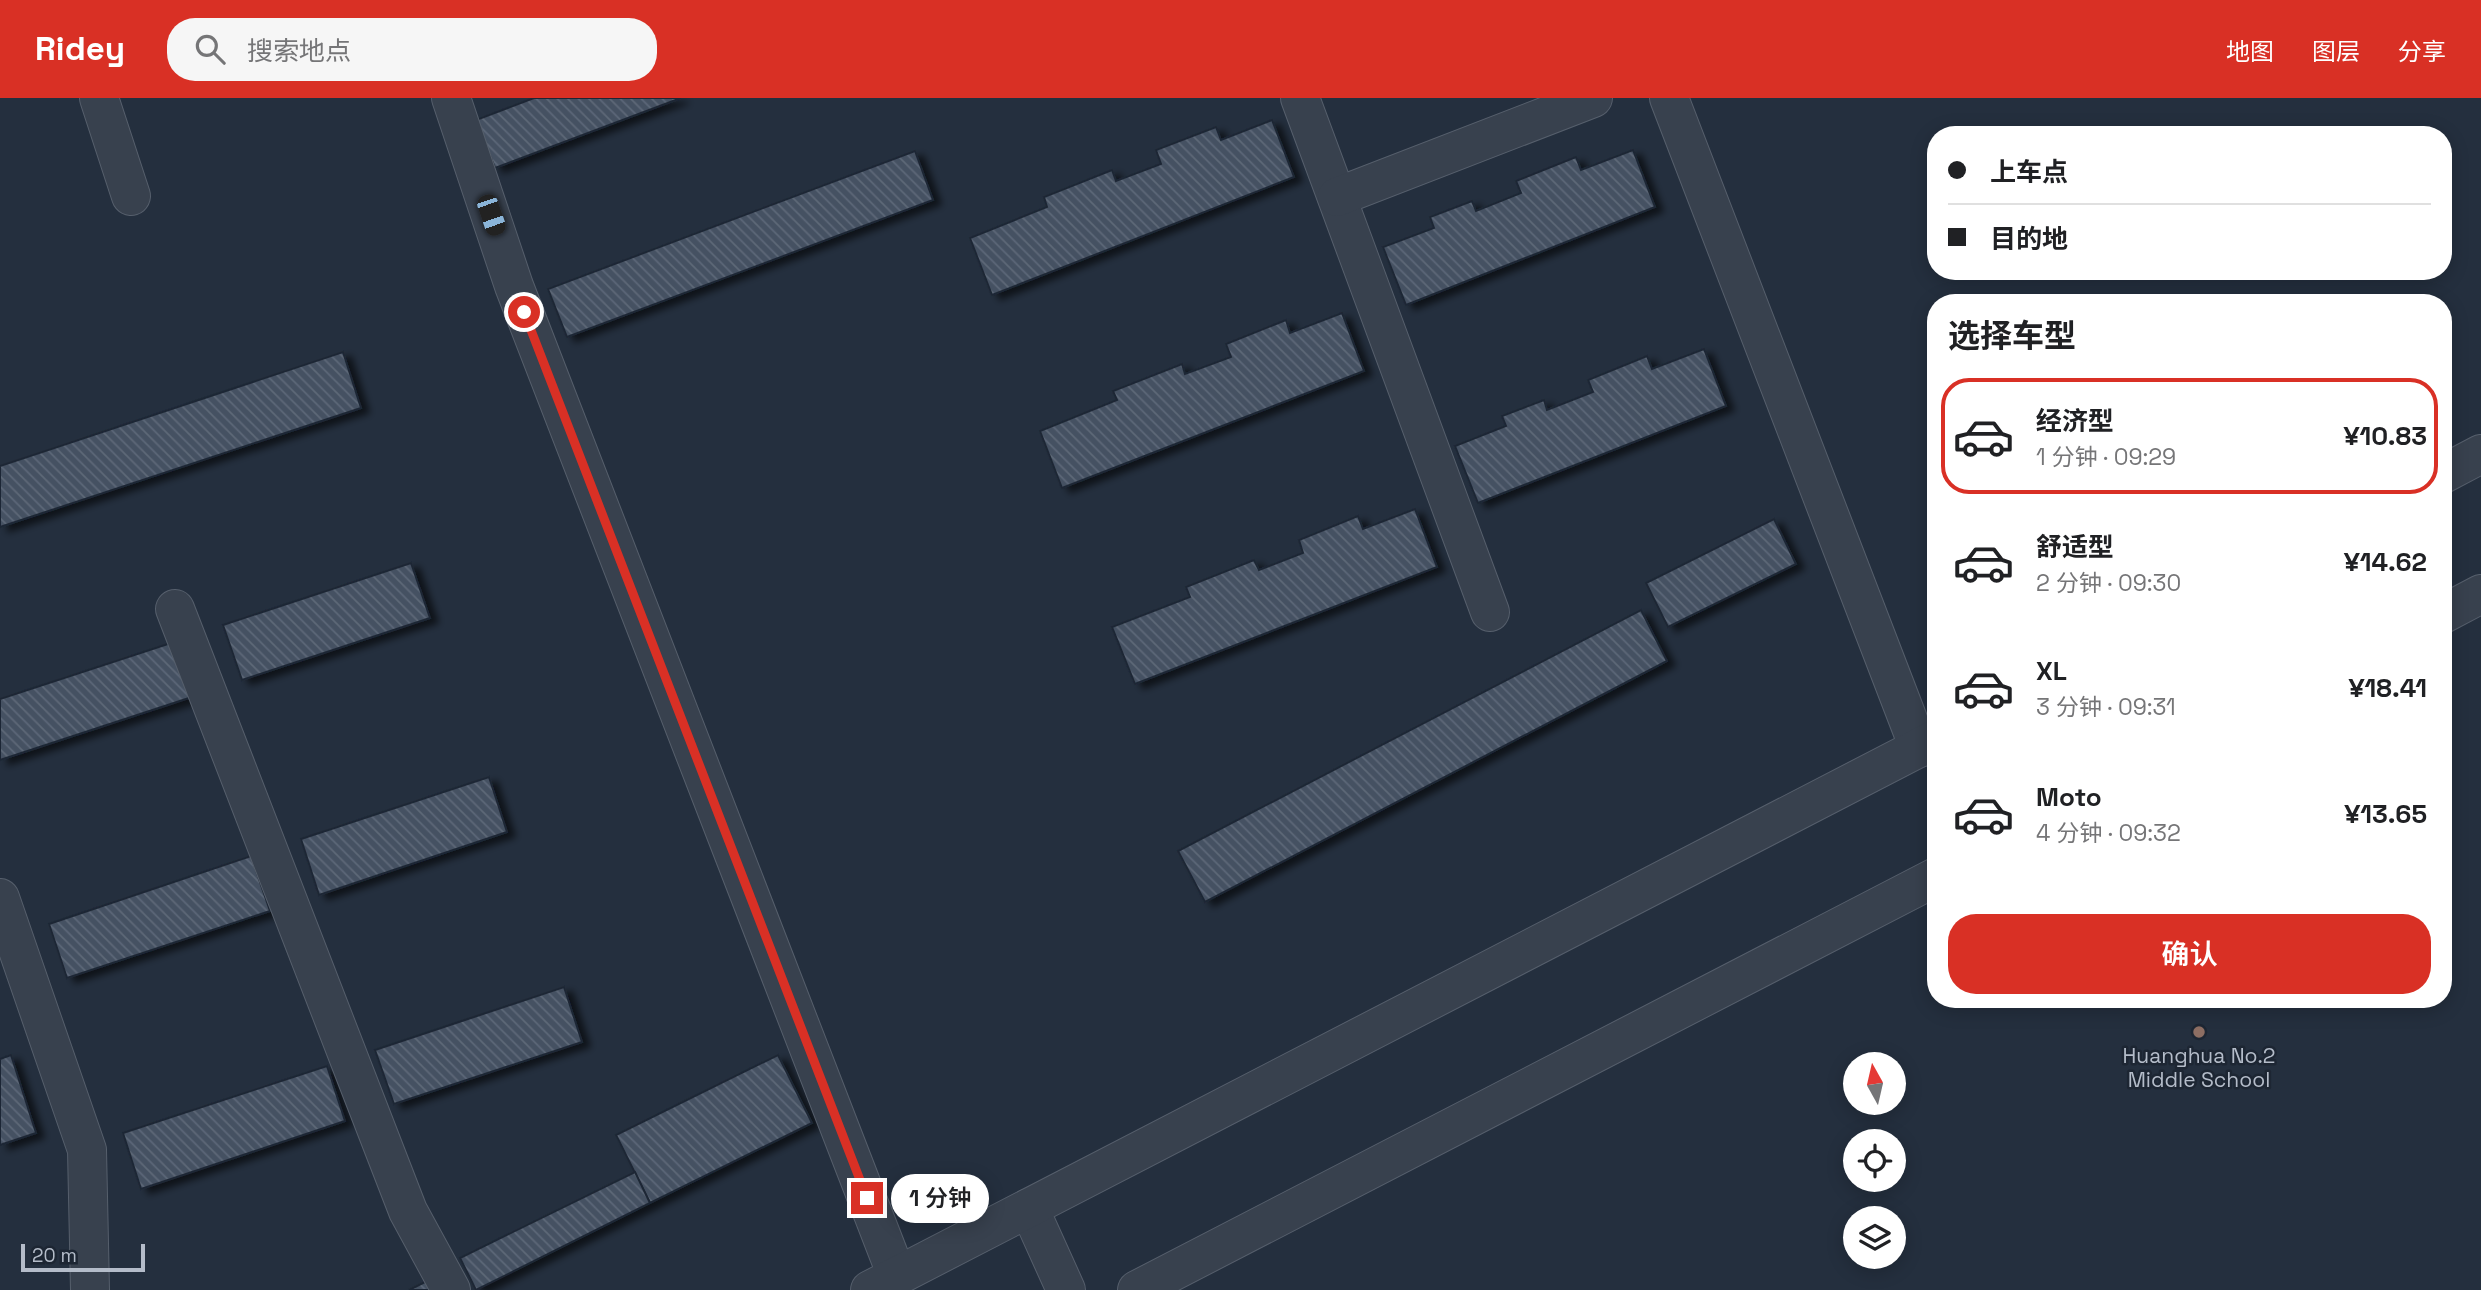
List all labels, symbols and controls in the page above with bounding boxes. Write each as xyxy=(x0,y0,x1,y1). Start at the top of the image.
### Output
search box xyxy=(167,18,657,81)
text: Ridey xyxy=(35,28,125,70)
icon: search xyxy=(191,30,229,68)
text: 搜索地点 xyxy=(247,34,351,68)
text: 地图 xyxy=(2226,36,2274,67)
text: 图层 xyxy=(2312,36,2360,67)
text: 分享 xyxy=(2398,36,2446,67)
text: 上车点 xyxy=(1990,155,2068,189)
car xyxy=(475,192,508,238)
text: 目的地 xyxy=(1990,222,2068,256)
route start xyxy=(508,296,540,328)
text: 选择车型 xyxy=(1948,316,2076,356)
text: 经济型 xyxy=(2036,404,2114,438)
icon: car xyxy=(1952,405,2015,468)
text: ¥10.83 xyxy=(2343,419,2427,453)
text: 1 分钟 · 09:29 xyxy=(2036,442,2176,472)
text: 舒适型 xyxy=(2036,530,2114,564)
icon: car xyxy=(1952,531,2015,594)
text: ¥14.62 xyxy=(2344,545,2427,579)
text: 2 分钟 · 09:30 xyxy=(2036,568,2181,598)
text: XL xyxy=(2036,654,2067,688)
icon: car xyxy=(1952,657,2015,720)
text: ¥18.41 xyxy=(2348,671,2427,705)
text: 3 分钟 · 09:31 xyxy=(2036,692,2176,722)
text: Moto xyxy=(2036,780,2102,814)
icon: car xyxy=(1952,783,2015,846)
text: ¥13.65 xyxy=(2344,797,2427,831)
text: 4 分钟 · 09:32 xyxy=(2036,818,2181,848)
button: 确认 xyxy=(1948,914,2431,994)
marker: Huanghua No.2 Middle School xyxy=(2191,1024,2207,1040)
place label: Huanghua No.2 Middle School xyxy=(2123,1042,2275,1093)
north arrow xyxy=(1843,1052,1906,1115)
map controls xyxy=(1843,1052,1906,1269)
button: locate xyxy=(1843,1129,1906,1192)
callout: 1 分钟 xyxy=(892,1174,990,1222)
route end xyxy=(851,1182,883,1214)
text: 1 分钟 xyxy=(909,1183,971,1213)
button: layers xyxy=(1843,1206,1906,1269)
scale bar xyxy=(21,1241,145,1273)
text: 20 m xyxy=(32,1243,77,1268)

